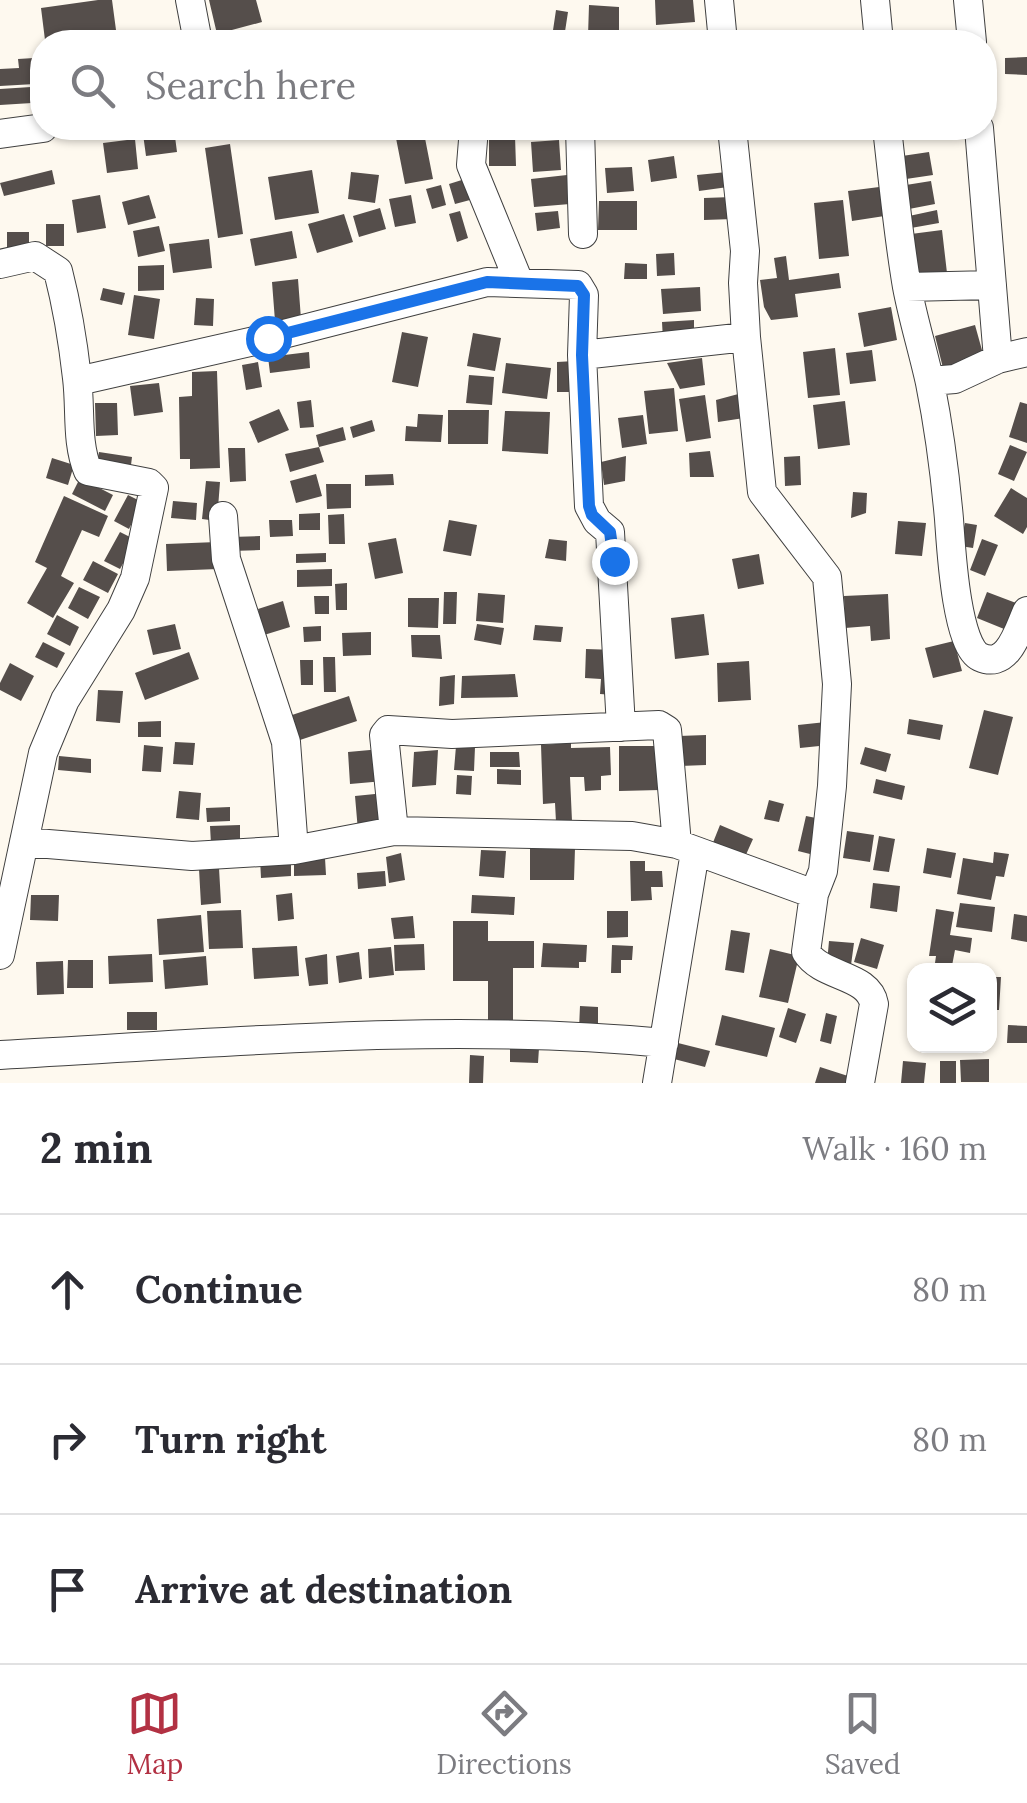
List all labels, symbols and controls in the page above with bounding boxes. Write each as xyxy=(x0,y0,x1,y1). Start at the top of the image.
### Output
search box xyxy=(30,30,997,140)
icon: search xyxy=(65,58,120,113)
text: Search here xyxy=(145,61,356,109)
route start xyxy=(246,316,292,362)
route end xyxy=(592,539,638,585)
map controls xyxy=(907,963,997,1053)
button: layers xyxy=(907,963,997,1053)
text: 2 min xyxy=(40,1121,153,1175)
text: Walk · 160 m xyxy=(802,1128,987,1169)
icon: ahead xyxy=(40,1262,95,1317)
text: Continue xyxy=(135,1265,303,1313)
text: 80 m xyxy=(912,1269,987,1310)
icon: right xyxy=(40,1412,95,1467)
text: Turn right xyxy=(135,1415,326,1463)
text: 80 m xyxy=(912,1419,987,1460)
icon: arrive xyxy=(40,1562,95,1617)
text: Arrive at destination xyxy=(135,1565,512,1613)
tab: Map xyxy=(126,1686,183,1782)
tab: Directions xyxy=(436,1686,572,1782)
tab: Saved xyxy=(825,1686,901,1782)

